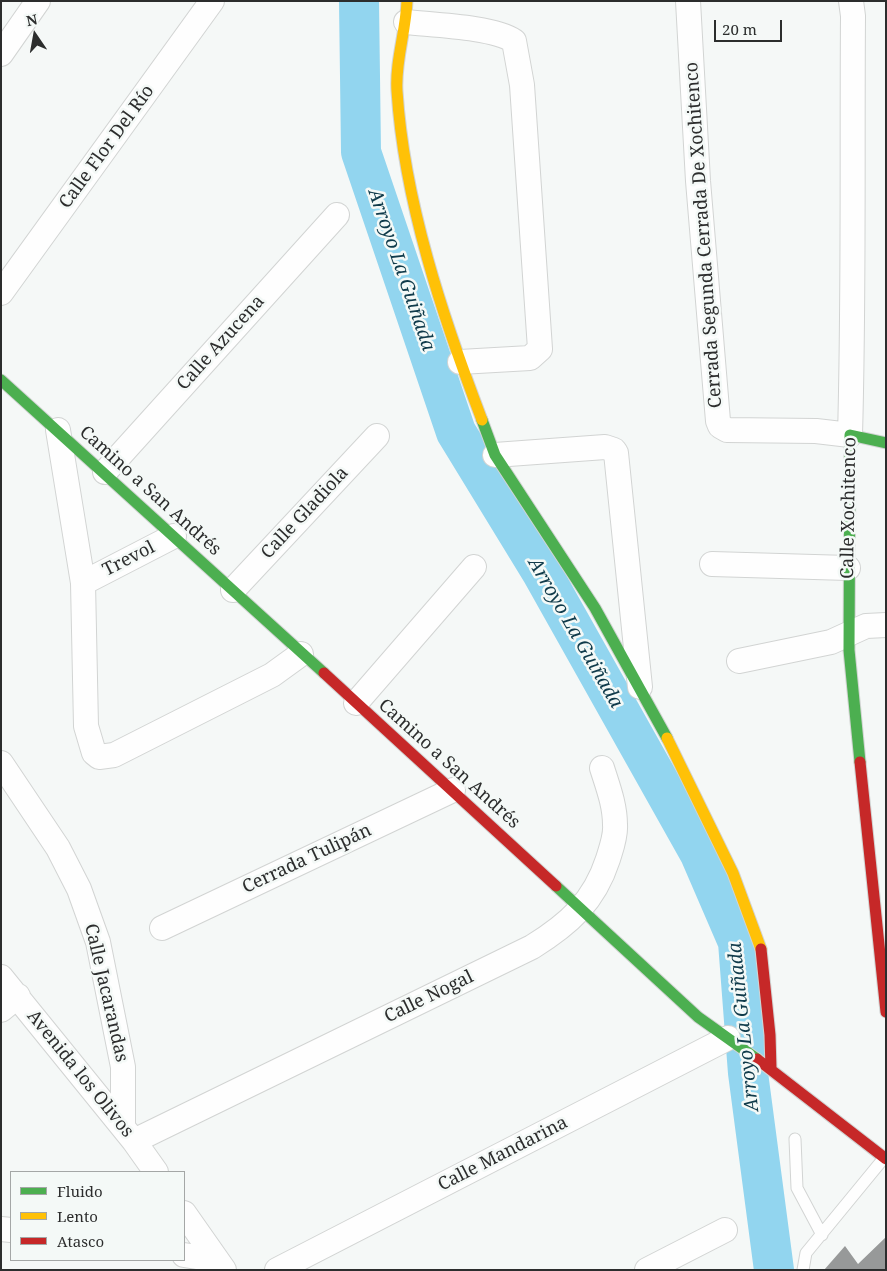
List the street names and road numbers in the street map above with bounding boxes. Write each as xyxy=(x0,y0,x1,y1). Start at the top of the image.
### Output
street label: Cerrada Segunda Cerrada De Xochitenco xyxy=(681,61,727,409)
street label: Calle Flor Del Río xyxy=(55,81,159,213)
street label: Calle Azucena xyxy=(173,291,269,395)
street label: Camino a San Andrés xyxy=(75,422,225,560)
street label: Calle Xochitenco xyxy=(837,437,861,579)
street label: Calle Gladiola xyxy=(257,462,353,564)
street label: Trevol xyxy=(99,537,159,581)
street label: Camino a San Andrés xyxy=(374,695,524,833)
street label: Cerrada Tulipán xyxy=(239,820,375,898)
street label: Calle Jacarandas xyxy=(80,922,132,1064)
street label: Calle Nogal xyxy=(381,966,477,1028)
street label: Avenida los Olivos xyxy=(22,1006,138,1142)
street label: Calle Mandarina xyxy=(435,1112,571,1196)

